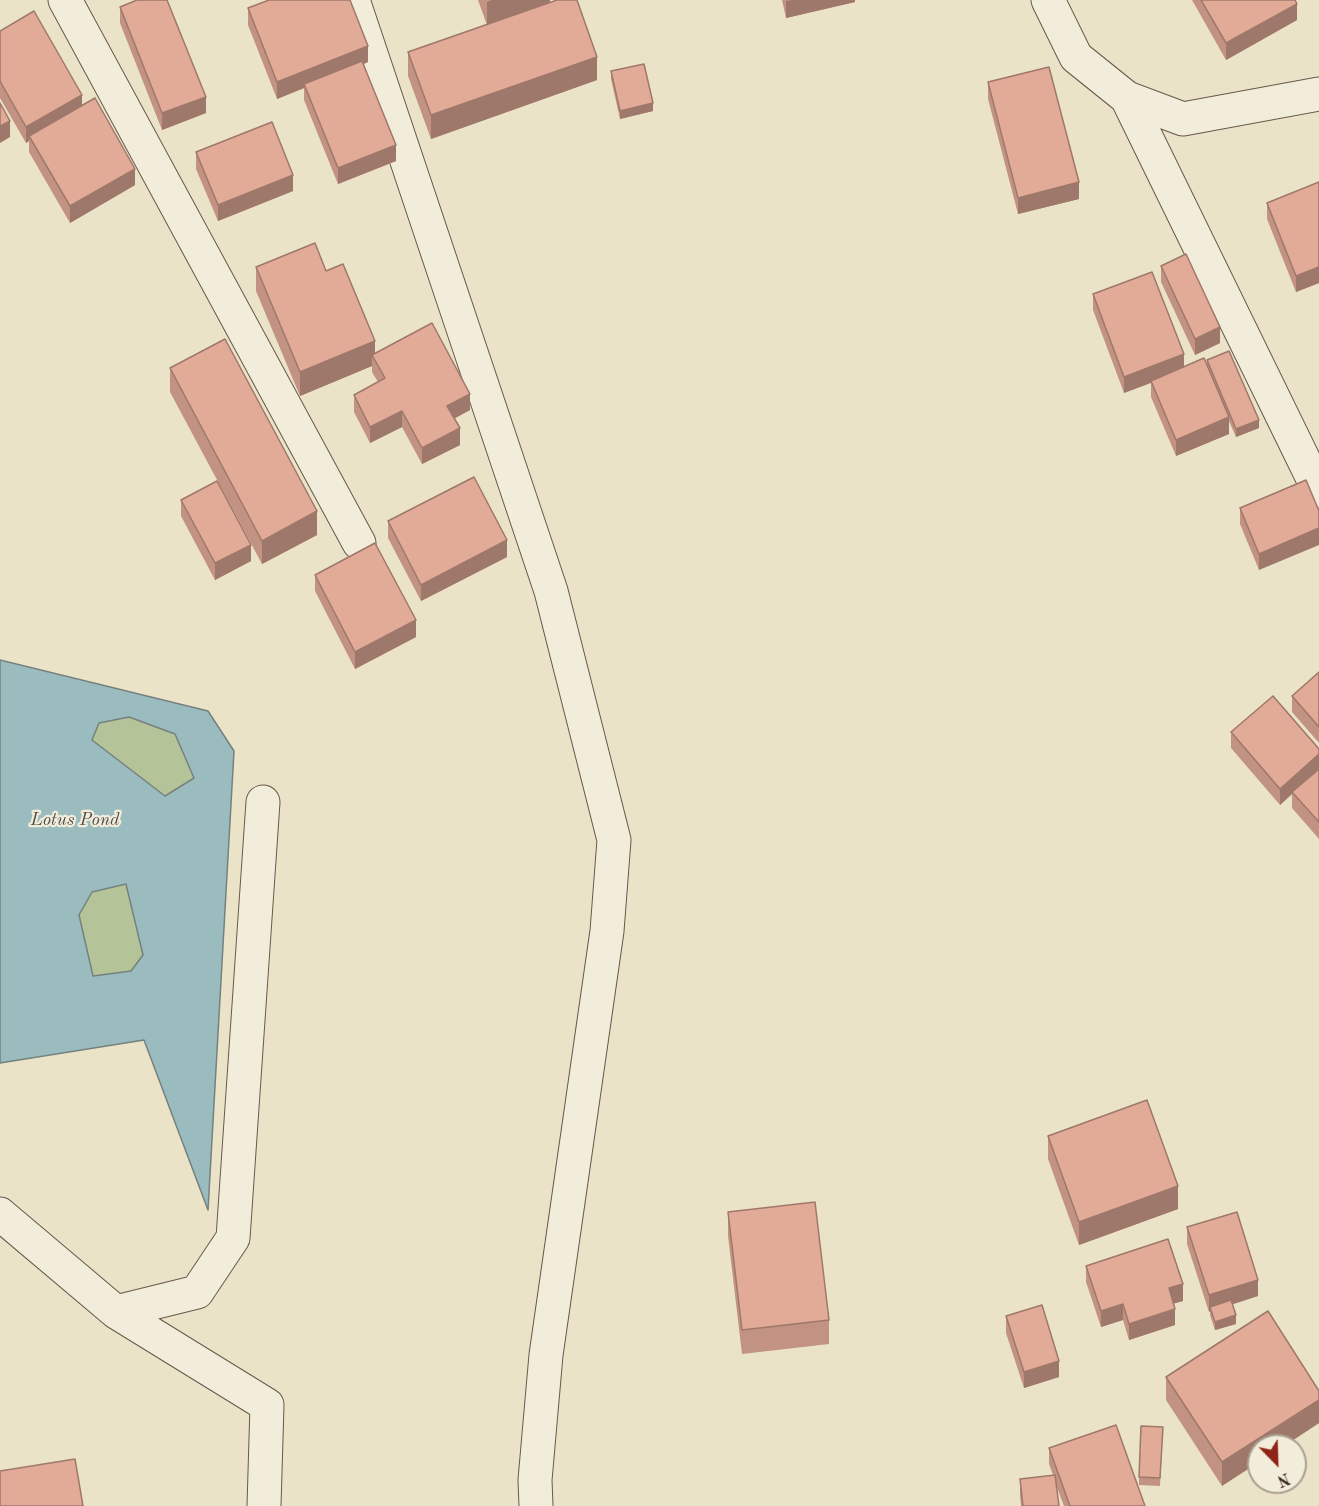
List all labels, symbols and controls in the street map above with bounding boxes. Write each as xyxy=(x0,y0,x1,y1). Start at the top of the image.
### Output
water label: Lotus Pond xyxy=(30,809,120,831)
north arrow xyxy=(1247,1434,1307,1494)
text: N xyxy=(1275,1469,1292,1488)

